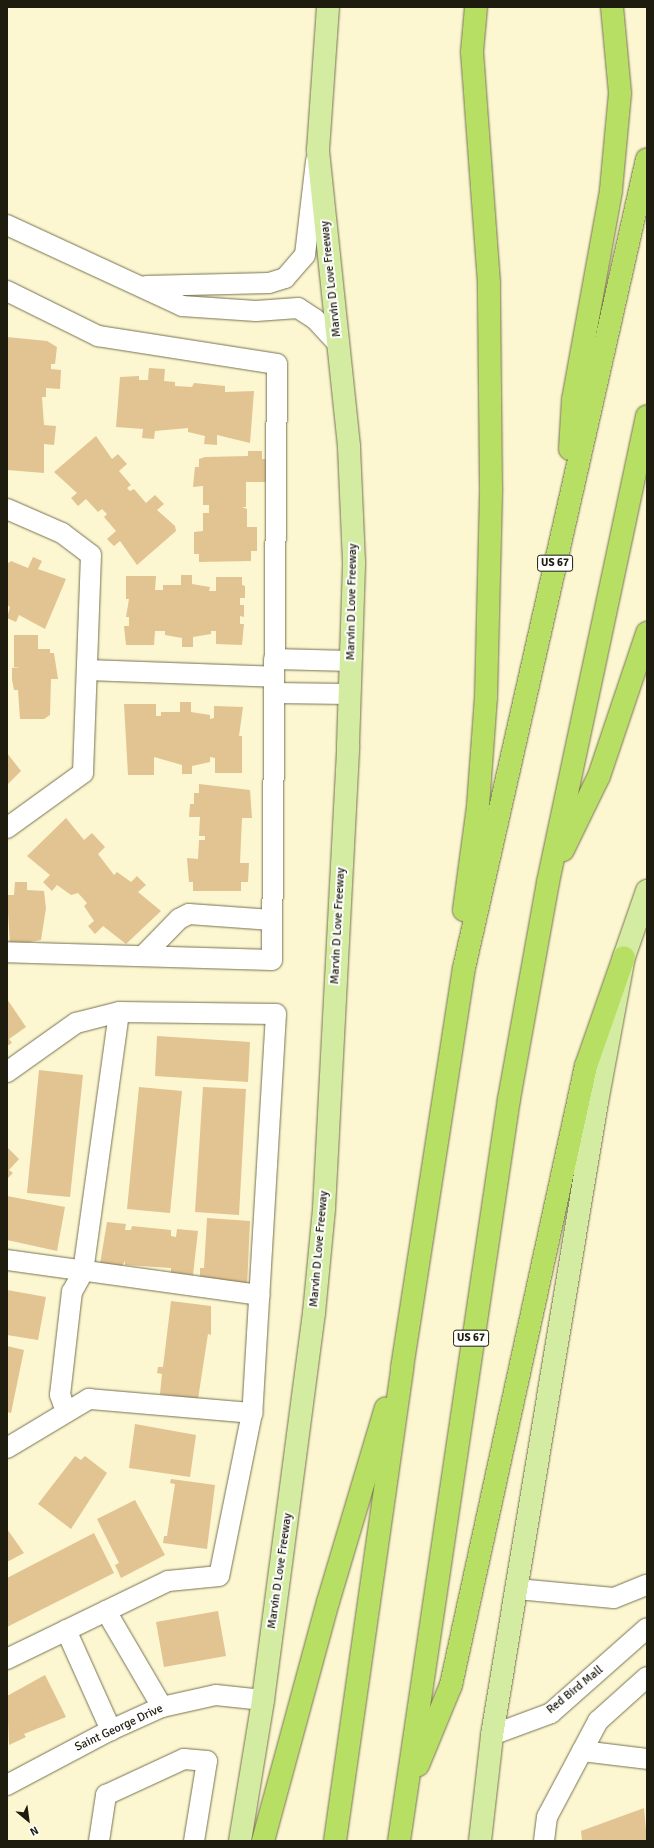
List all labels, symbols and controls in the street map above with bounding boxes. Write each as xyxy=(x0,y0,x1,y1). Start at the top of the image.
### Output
street label: Marvin D Love Freeway xyxy=(318,220,344,338)
street label: Marvin D Love Freeway xyxy=(344,543,360,661)
road number: US 67 xyxy=(537,554,573,572)
street label: Marvin D Love Freeway xyxy=(328,867,348,985)
street label: Marvin D Love Freeway xyxy=(307,1190,331,1308)
road number: US 67 xyxy=(453,1329,489,1347)
street label: Marvin D Love Freeway xyxy=(265,1512,295,1630)
street label: Red Bird Mall xyxy=(544,1663,606,1717)
street label: Saint George Drive xyxy=(73,1701,165,1755)
north arrow xyxy=(8,1800,48,1840)
text: N xyxy=(28,1823,41,1838)

